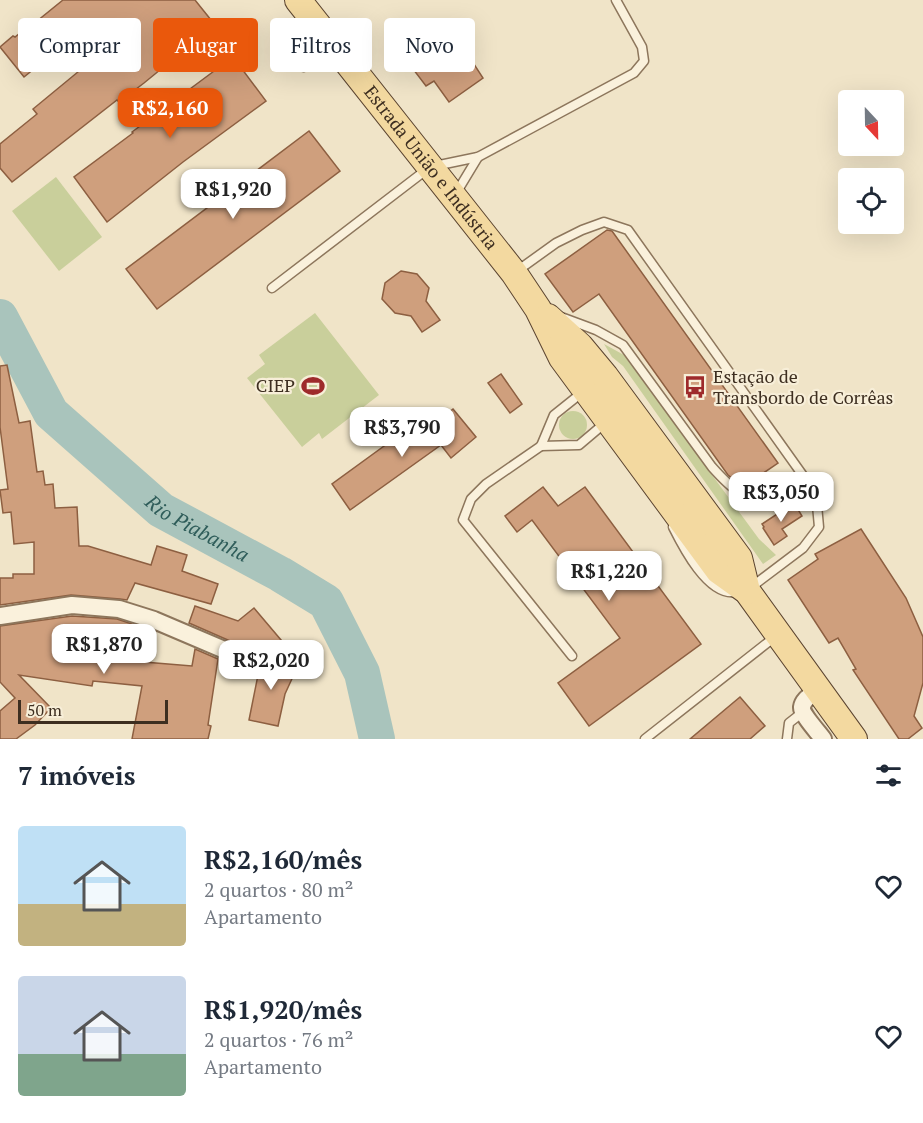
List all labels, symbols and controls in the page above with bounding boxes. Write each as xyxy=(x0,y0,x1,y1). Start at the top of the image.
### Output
chip: Comprar xyxy=(18,18,141,72)
chip: Alugar xyxy=(153,18,258,72)
chip: Filtros xyxy=(270,18,372,72)
chip: Novo xyxy=(384,18,475,72)
street label: Estrada União e Indústria xyxy=(359,80,504,254)
pin: R$2,160 xyxy=(115,88,225,139)
north arrow xyxy=(838,90,904,156)
map controls xyxy=(838,90,904,234)
text: R$2,160 xyxy=(132,94,208,121)
button: locate xyxy=(838,168,904,234)
pin: R$1,920 xyxy=(178,169,288,220)
text: R$1,920 xyxy=(195,175,271,202)
place label: Estação de Transbordo de Corrêas xyxy=(713,364,893,409)
place label: CIEP xyxy=(256,373,295,397)
sports icon: CIEP xyxy=(300,373,326,399)
bus stop icon: Estação de Transbordo de Corrêas xyxy=(682,374,708,400)
pin: R$3,790 xyxy=(347,407,457,458)
text: R$3,790 xyxy=(364,413,440,440)
pin: R$3,050 xyxy=(726,472,836,523)
text: R$3,050 xyxy=(743,478,819,505)
water label: Rio Piabanha xyxy=(139,488,254,568)
pin: R$1,220 xyxy=(554,551,664,602)
text: R$1,220 xyxy=(571,557,647,584)
pin: R$1,870 xyxy=(49,624,159,675)
text: R$1,870 xyxy=(66,630,142,657)
pin: R$2,020 xyxy=(216,640,326,691)
text: R$2,020 xyxy=(233,646,309,673)
scale bar xyxy=(18,697,168,724)
text: 50 m xyxy=(27,699,62,721)
text: 7 imóveis xyxy=(18,758,135,792)
icon: filters xyxy=(872,759,905,792)
text: R$2,160/mês xyxy=(204,842,362,876)
icon: home xyxy=(66,850,138,922)
icon: heart xyxy=(872,870,905,903)
text: 2 quartos · 80 m² xyxy=(204,876,353,903)
text: Apartamento xyxy=(204,903,322,930)
text: R$1,920/mês xyxy=(204,992,362,1026)
icon: home xyxy=(66,1000,138,1072)
icon: heart xyxy=(872,1020,905,1053)
text: 2 quartos · 76 m² xyxy=(204,1026,353,1053)
text: Apartamento xyxy=(204,1053,322,1080)

